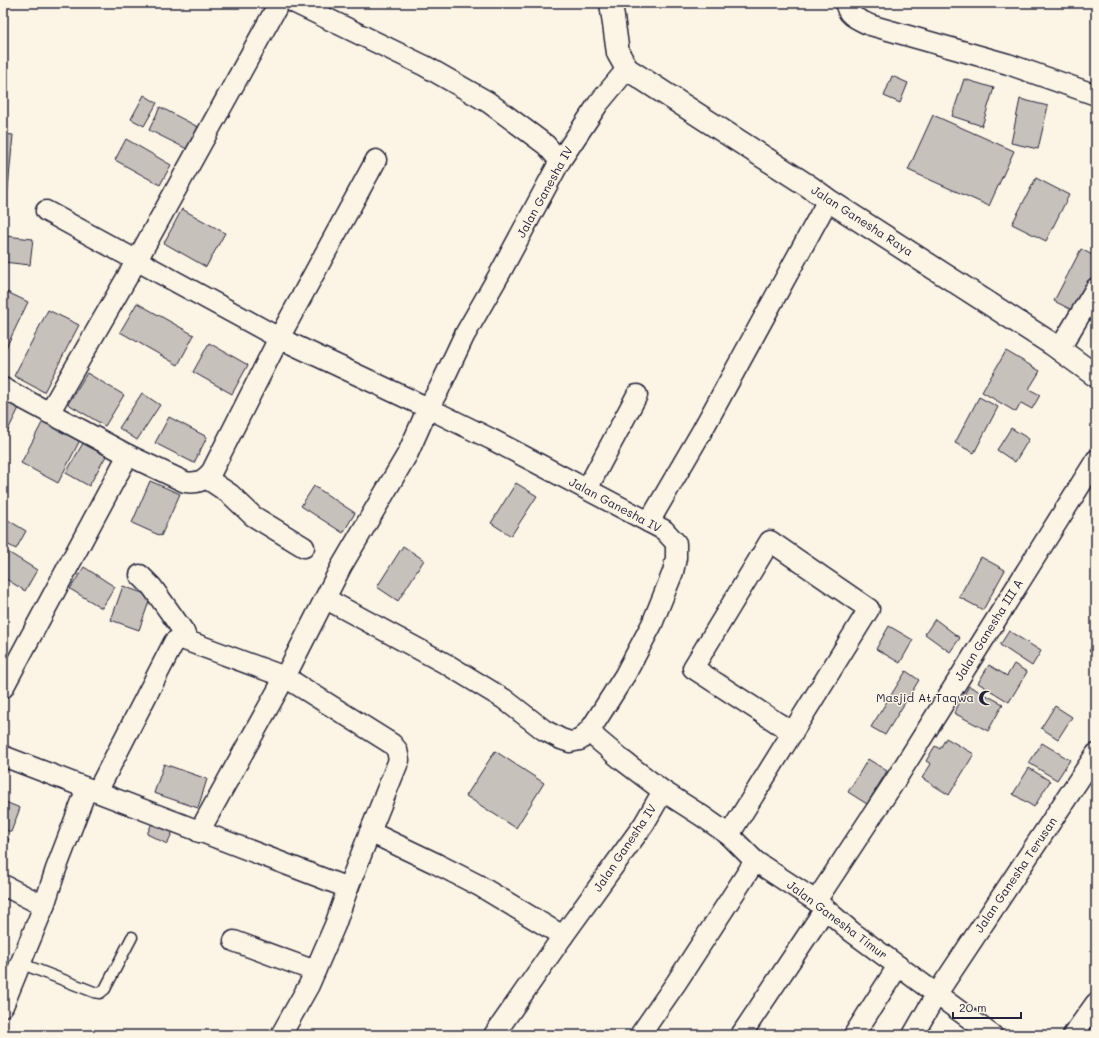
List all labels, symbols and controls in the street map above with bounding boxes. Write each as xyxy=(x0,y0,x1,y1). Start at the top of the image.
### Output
street label: Jalan Ganesha IV xyxy=(512,143,576,240)
street label: Jalan Ganesha Raya xyxy=(809,181,917,259)
street label: Jalan Ganesha IV xyxy=(567,473,665,535)
street label: Jalan Ganesha III A xyxy=(950,575,1026,683)
place label: Masjid At Taqwa xyxy=(876,689,974,705)
mosque icon: Masjid At Taqwa xyxy=(977,689,995,707)
street label: Jalan Ganesha IV xyxy=(589,800,660,894)
street label: Jalan Ganesha Terusan xyxy=(970,814,1060,935)
street label: Jalan Ganesha Timur xyxy=(784,876,891,962)
scale bar xyxy=(953,994,1021,1020)
text: 20 m xyxy=(959,999,987,1015)

